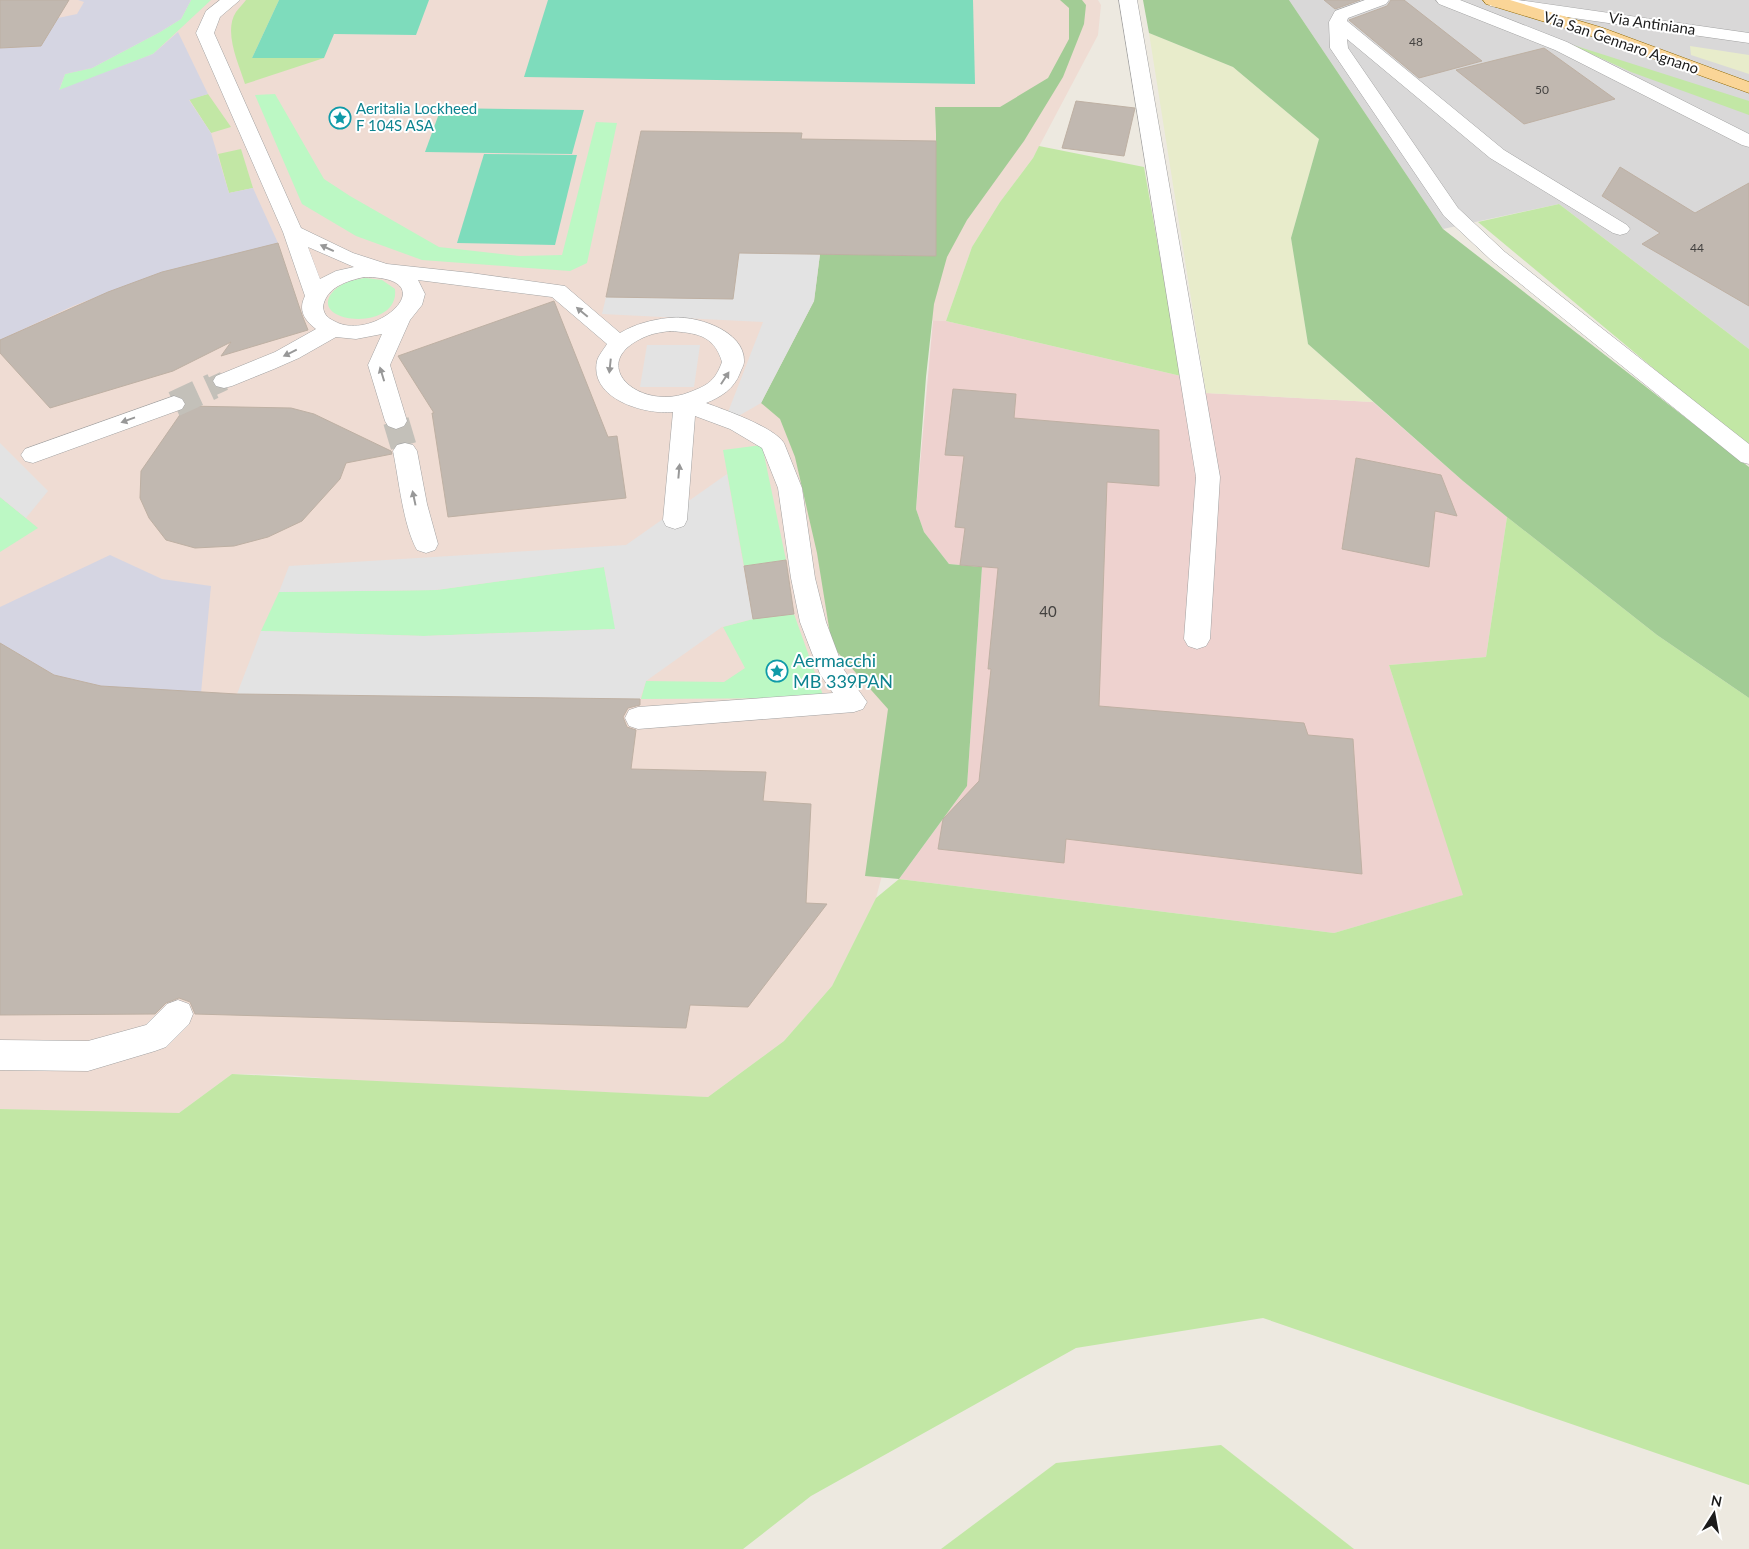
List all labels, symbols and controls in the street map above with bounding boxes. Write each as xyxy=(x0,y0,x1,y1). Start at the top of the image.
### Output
street label: Via San Gennaro Agnano xyxy=(1541,7,1702,77)
street label: Via Antiniana xyxy=(1608,8,1697,38)
house number: 48 xyxy=(1409,34,1423,49)
house number: 50 xyxy=(1535,82,1549,97)
place label: Aeritalia Lockheed F 104S ASA xyxy=(356,99,477,134)
place icon: Aeritalia Lockheed F 104S ASA xyxy=(328,106,352,130)
house number: 44 xyxy=(1690,240,1704,255)
one-way arrow xyxy=(320,244,334,252)
one-way arrow xyxy=(575,306,588,317)
one-way arrow xyxy=(283,349,298,357)
one-way arrow xyxy=(605,358,613,374)
one-way arrow xyxy=(377,366,385,381)
one-way arrow xyxy=(720,371,729,385)
one-way arrow xyxy=(121,417,136,424)
one-way arrow xyxy=(675,463,683,479)
one-way arrow xyxy=(410,490,418,505)
house number: 40 xyxy=(1039,602,1057,620)
place label: Aermacchi MB 339PAN xyxy=(793,649,893,692)
place icon: Aermacchi MB 339PAN xyxy=(765,659,789,683)
north arrow xyxy=(1689,1489,1739,1539)
text: N xyxy=(1710,1491,1723,1510)

